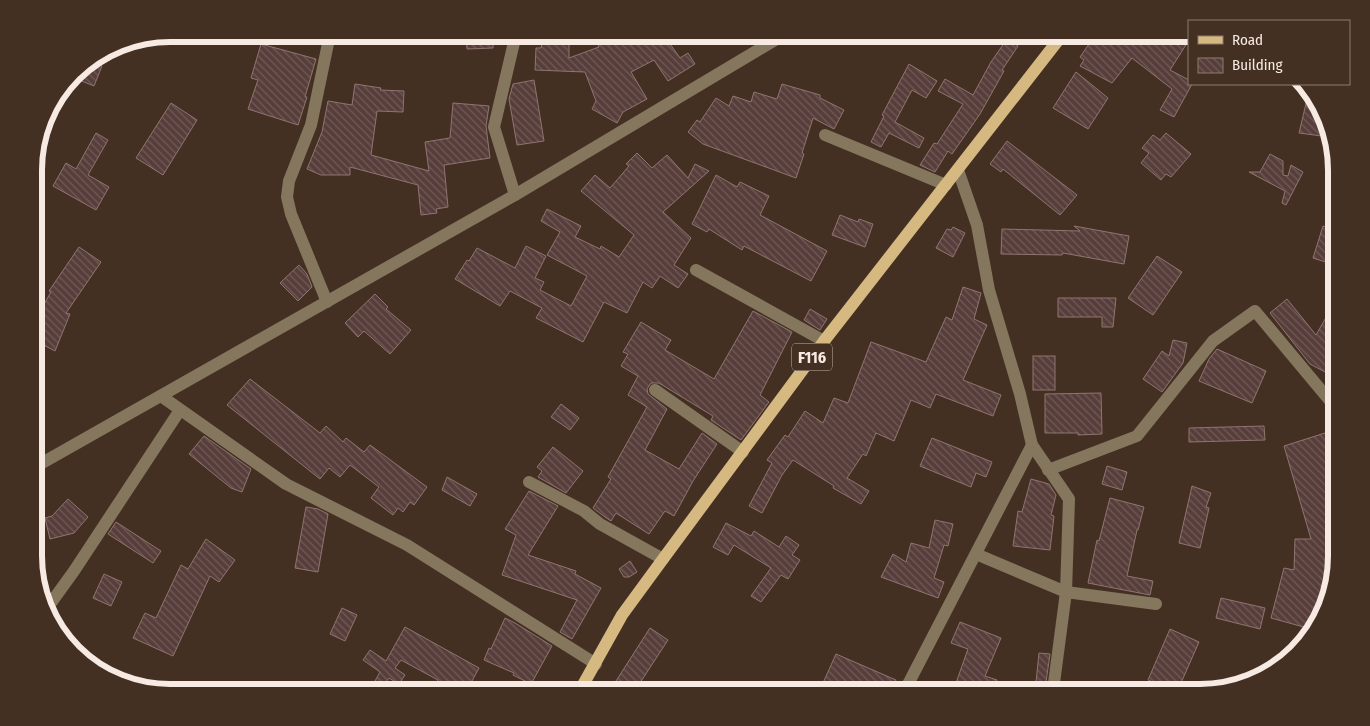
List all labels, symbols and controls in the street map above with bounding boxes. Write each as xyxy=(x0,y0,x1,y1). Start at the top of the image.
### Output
legend xyxy=(1188,20,1350,85)
text: Road xyxy=(1232,31,1263,49)
text: Building xyxy=(1232,56,1283,74)
road number: F116 xyxy=(792,344,832,371)

